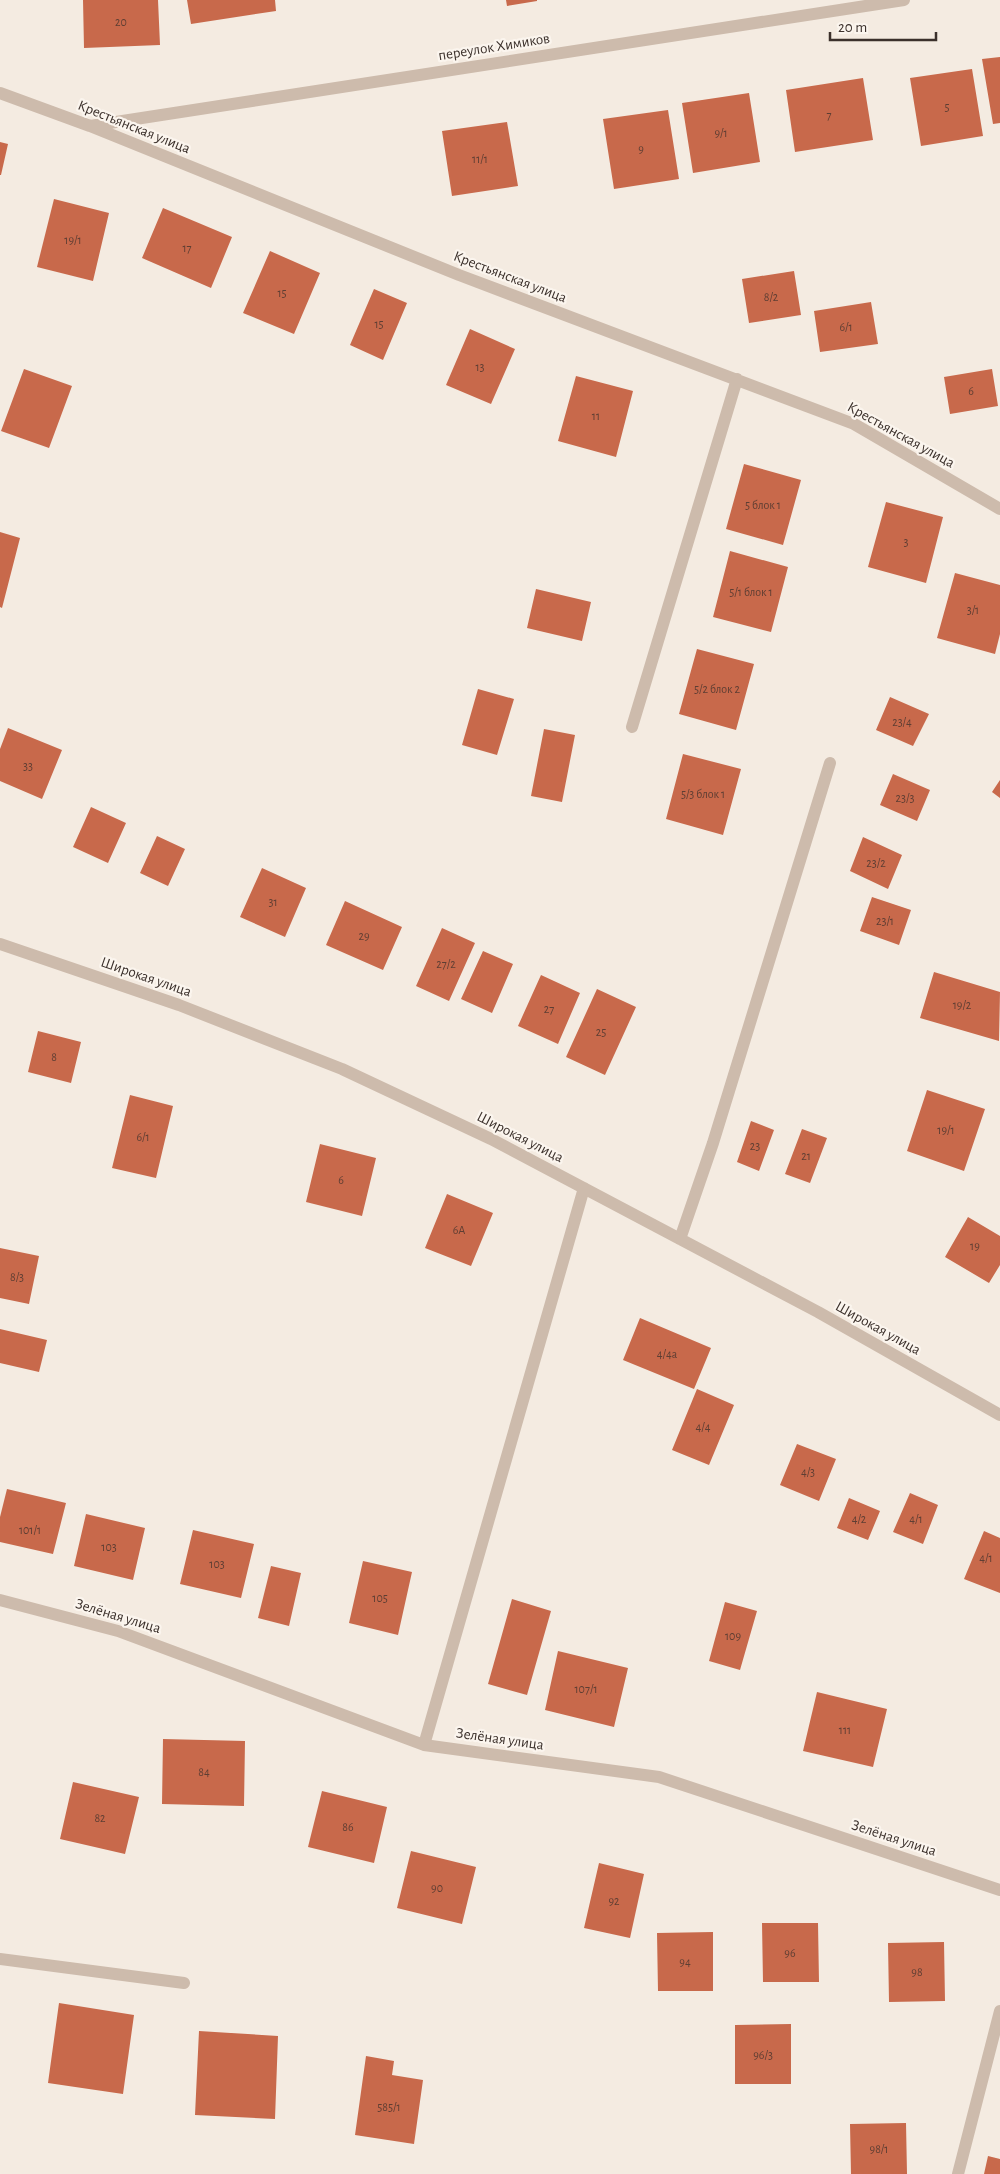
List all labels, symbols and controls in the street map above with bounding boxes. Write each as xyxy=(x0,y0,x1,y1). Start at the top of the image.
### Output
scale bar xyxy=(830,10,936,42)
house number: 20 xyxy=(115,16,127,28)
text: 20 m xyxy=(838,20,867,35)
street label: переулок Химиков xyxy=(437,31,551,63)
street label: Крестьянская улица xyxy=(76,98,193,156)
house number: 5 xyxy=(944,101,950,113)
house number: 7 xyxy=(826,109,832,121)
house number: 9/1 xyxy=(714,127,728,139)
house number: 9 xyxy=(638,143,644,155)
house number: 11/1 xyxy=(472,153,488,165)
house number: 19/1 xyxy=(64,234,82,246)
house number: 17 xyxy=(182,242,192,254)
street label: Крестьянская улица xyxy=(451,248,569,306)
house number: 15 xyxy=(277,287,287,299)
house number: 8/2 xyxy=(764,291,779,303)
house number: 15 xyxy=(374,318,384,330)
house number: 6/1 xyxy=(839,321,853,333)
house number: 13 xyxy=(475,361,485,373)
house number: 6 xyxy=(968,385,974,397)
street label: Крестьянская улица xyxy=(845,399,957,471)
house number: 11 xyxy=(592,410,600,422)
house number: 5 блок 1 xyxy=(745,499,781,511)
house number: 3 xyxy=(904,536,909,548)
house number: 5/1 блок 1 xyxy=(729,586,773,598)
house number: 3/1 xyxy=(967,604,979,616)
house number: 5/2 блок 2 xyxy=(694,683,741,695)
house number: 23/4 xyxy=(892,716,912,728)
house number: 33 xyxy=(23,760,33,772)
house number: 5/3 блок 1 xyxy=(681,788,725,800)
house number: 23/3 xyxy=(896,792,914,804)
house number: 23/2 xyxy=(866,857,886,869)
house number: 31 xyxy=(268,896,278,908)
house number: 23/1 xyxy=(876,915,894,927)
house number: 29 xyxy=(358,930,370,942)
street label: Широкая улица xyxy=(99,954,193,1000)
house number: 27/2 xyxy=(436,958,456,970)
house number: 19/2 xyxy=(953,999,972,1011)
house number: 27 xyxy=(544,1003,554,1015)
house number: 25 xyxy=(596,1026,606,1038)
house number: 8 xyxy=(51,1051,57,1063)
street label: Широкая улица xyxy=(474,1109,566,1165)
house number: 19/1 xyxy=(937,1124,955,1136)
house number: 6/1 xyxy=(136,1131,150,1143)
house number: 23 xyxy=(750,1140,760,1152)
house number: 21 xyxy=(801,1150,811,1162)
house number: 6 xyxy=(338,1174,344,1186)
house number: 6А xyxy=(453,1224,465,1236)
house number: 19 xyxy=(970,1240,980,1252)
house number: 8/3 xyxy=(10,1271,24,1283)
street label: Широкая улица xyxy=(833,1298,923,1358)
house number: 4/4а xyxy=(657,1348,678,1360)
house number: 4/4 xyxy=(696,1421,711,1433)
house number: 4/3 xyxy=(801,1466,815,1478)
house number: 4/2 xyxy=(852,1513,867,1525)
house number: 4/1 xyxy=(909,1513,923,1525)
house number: 101/1 xyxy=(19,1524,41,1536)
house number: 103 xyxy=(101,1541,117,1553)
house number: 4/1 xyxy=(979,1552,993,1564)
house number: 103 xyxy=(209,1558,225,1570)
house number: 105 xyxy=(372,1592,388,1604)
street label: Зелёная улица xyxy=(74,1596,163,1636)
house number: 109 xyxy=(725,1630,741,1642)
house number: 107/1 xyxy=(574,1683,598,1695)
house number: 111 xyxy=(839,1724,851,1736)
street label: Зелёная улица xyxy=(455,1725,545,1753)
house number: 84 xyxy=(198,1766,210,1778)
house number: 82 xyxy=(94,1812,106,1824)
street label: Зелёная улица xyxy=(850,1817,938,1859)
house number: 86 xyxy=(342,1821,354,1833)
house number: 90 xyxy=(431,1882,443,1894)
house number: 92 xyxy=(608,1895,620,1907)
house number: 96 xyxy=(784,1947,796,1959)
house number: 94 xyxy=(679,1956,691,1968)
house number: 98 xyxy=(911,1966,923,1978)
house number: 96/3 xyxy=(753,2049,773,2061)
house number: 585/1 xyxy=(377,2101,401,2113)
house number: 98/1 xyxy=(870,2143,888,2155)

